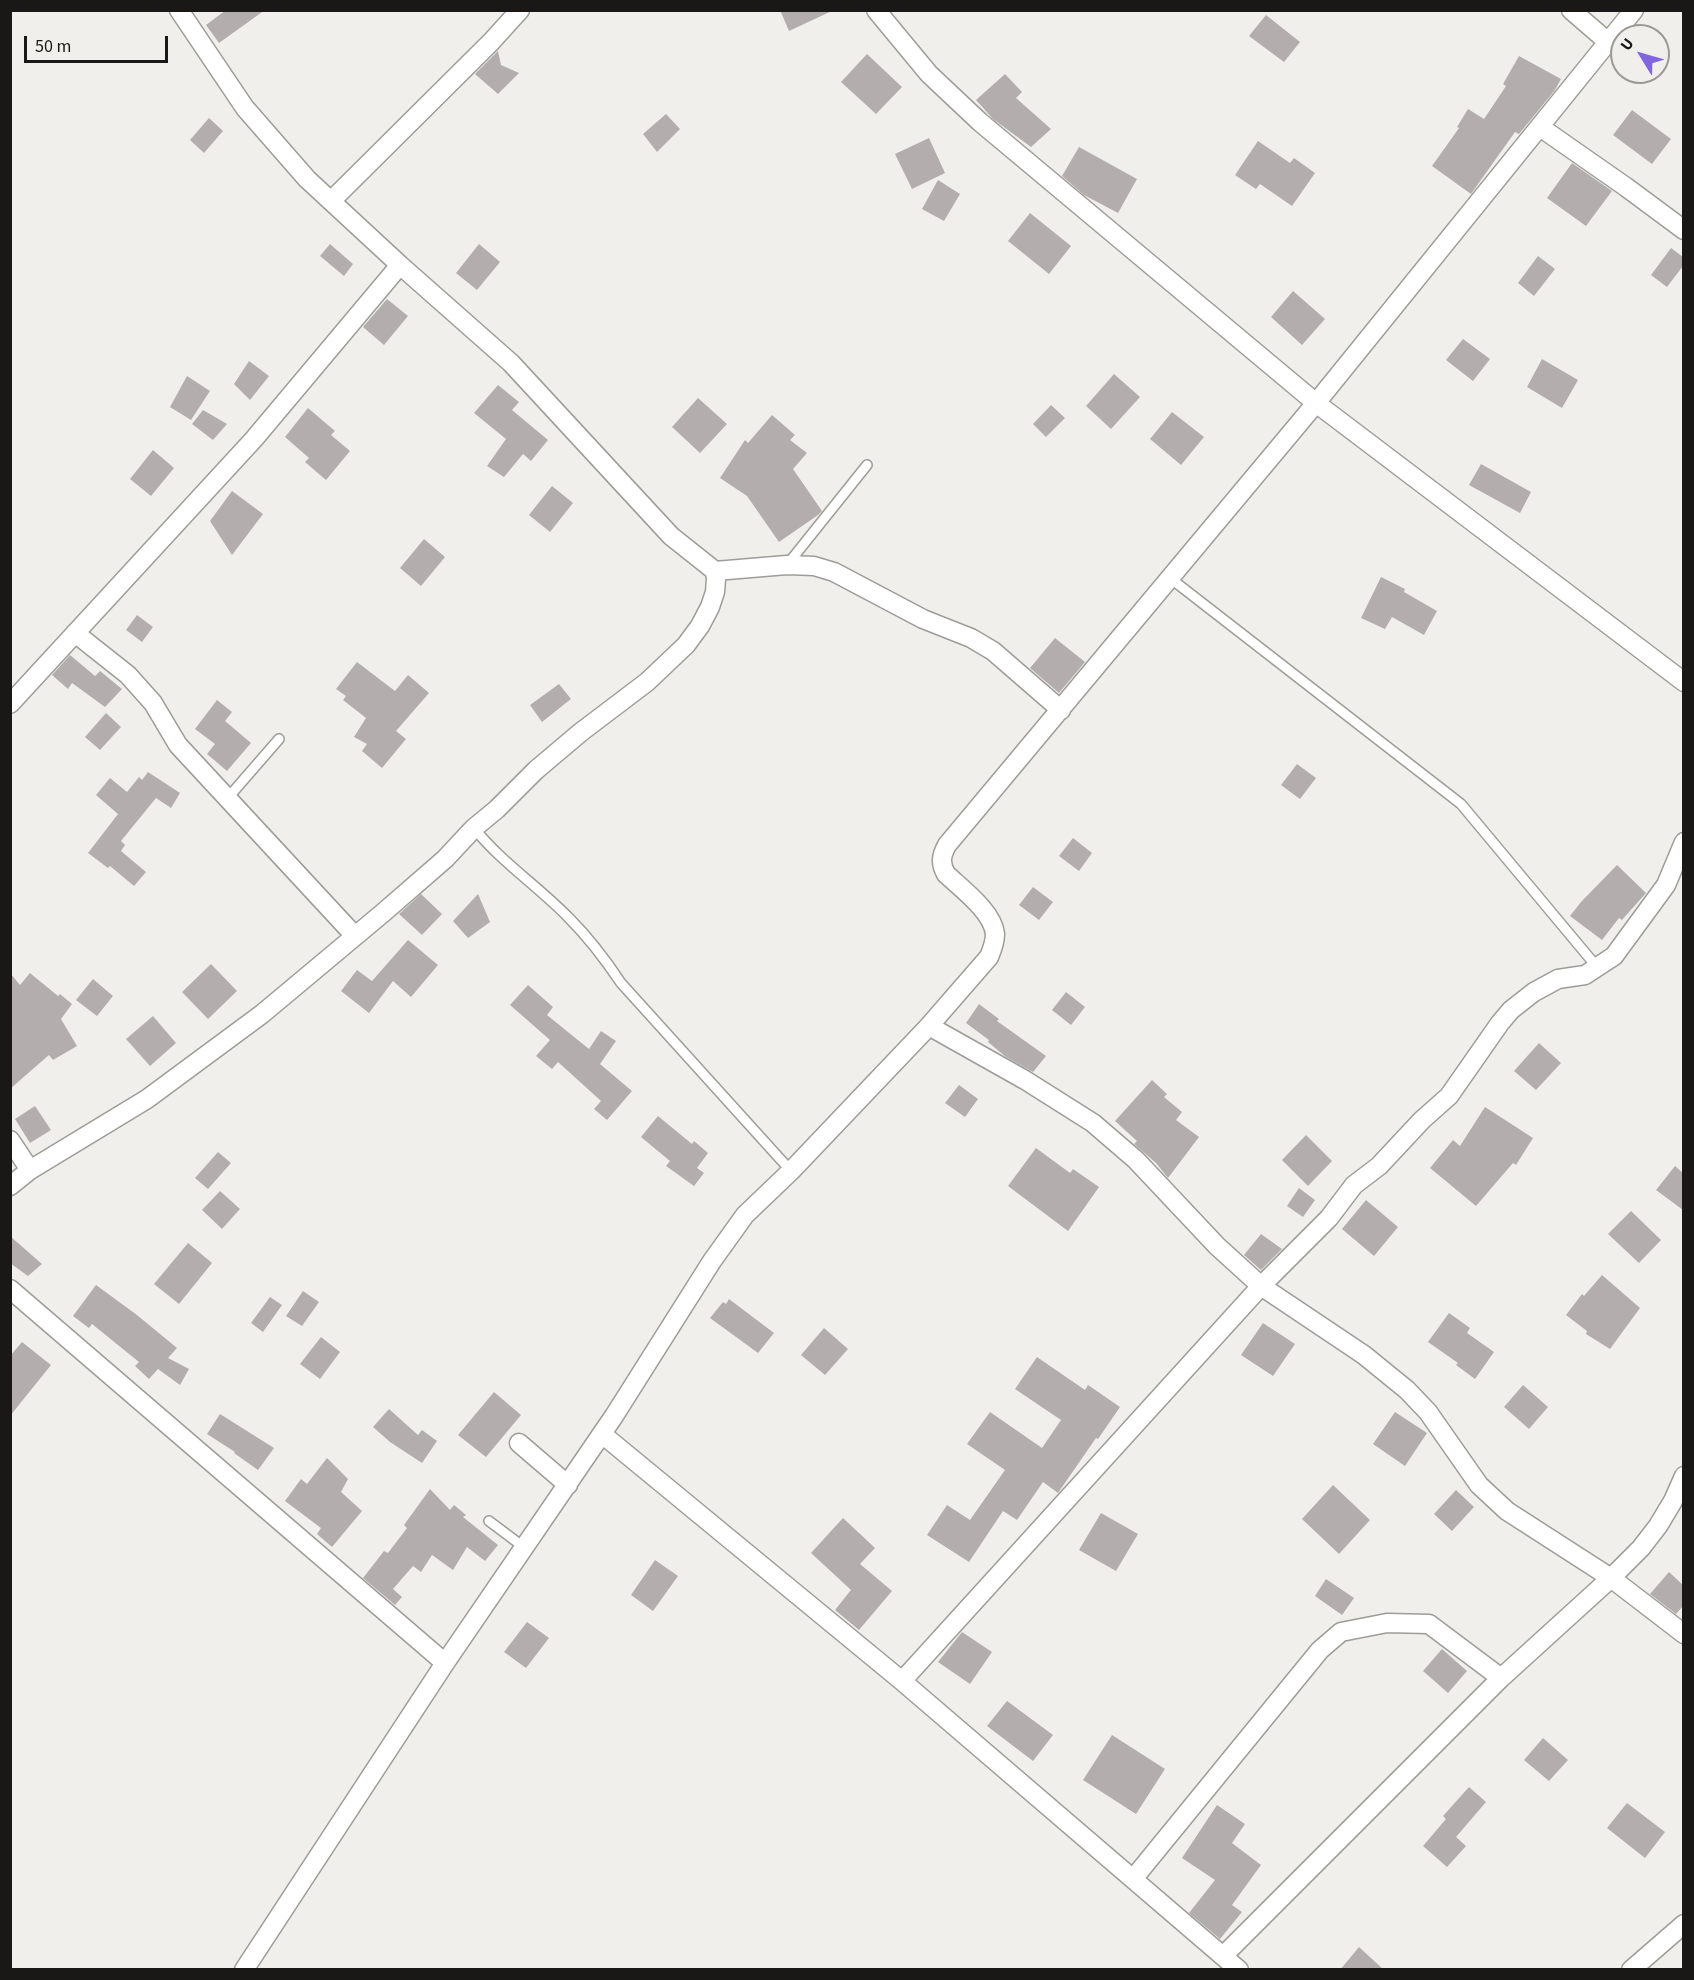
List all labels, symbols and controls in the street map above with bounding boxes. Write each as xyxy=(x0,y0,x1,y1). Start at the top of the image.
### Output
scale bar xyxy=(27,24,171,62)
north arrow xyxy=(1610,24,1670,84)
text: 50 m xyxy=(35,34,71,59)
text: U xyxy=(1615,34,1639,55)

